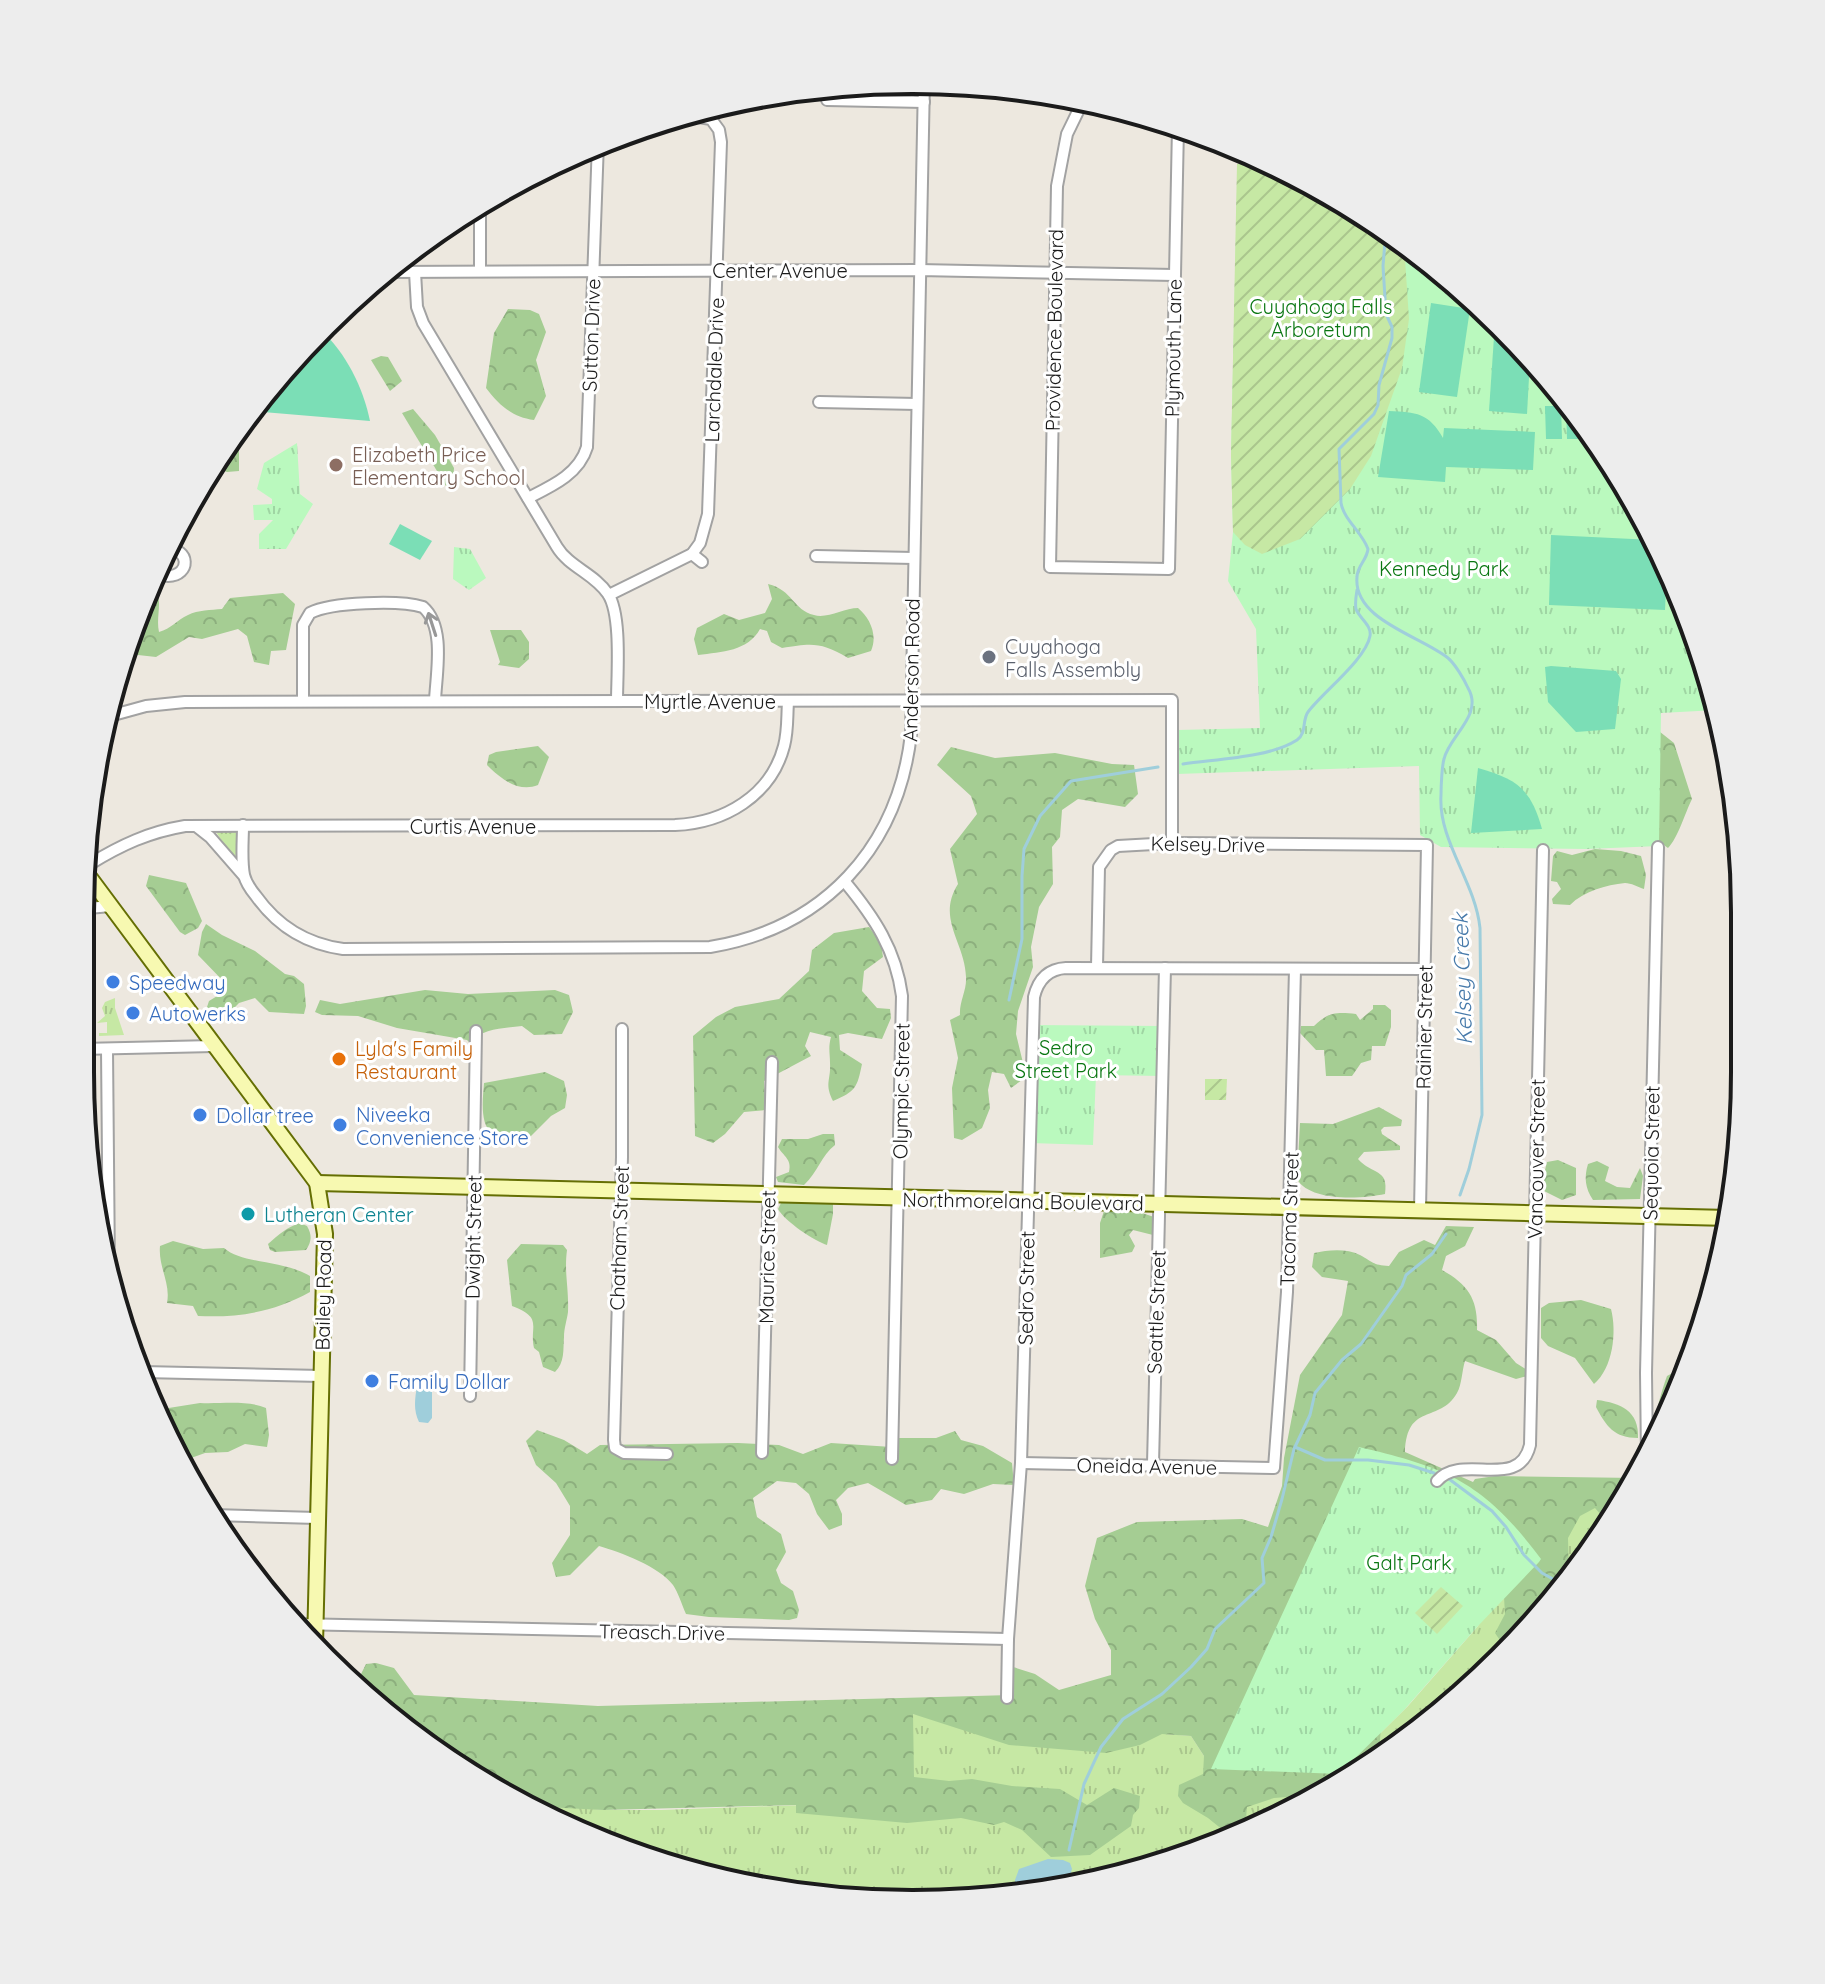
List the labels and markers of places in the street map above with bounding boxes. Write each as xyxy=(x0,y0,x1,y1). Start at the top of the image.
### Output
place label: Elizabeth Price Elementary School xyxy=(352,442,525,490)
marker: Elizabeth Price Elementary School xyxy=(327,456,345,474)
place label: Cuyahoga Falls Assembly xyxy=(1005,634,1141,682)
marker: Cuyahoga Falls Assembly xyxy=(980,648,998,666)
place label: Speedway xyxy=(129,970,226,995)
marker: Speedway xyxy=(104,973,122,991)
place label: Autowerks xyxy=(149,1001,246,1026)
marker: Autowerks xyxy=(124,1004,142,1022)
place label: Lyla's Family Restaurant xyxy=(355,1036,473,1084)
marker: Lyla's Family Restaurant xyxy=(330,1050,348,1068)
place label: Niveeka Convenience Store xyxy=(356,1102,529,1150)
place label: Dollar tree xyxy=(216,1103,314,1128)
marker: Dollar tree xyxy=(191,1106,209,1124)
marker: Niveeka Convenience Store xyxy=(331,1116,349,1134)
place label: Lutheran Center xyxy=(264,1202,414,1227)
marker: Lutheran Center xyxy=(239,1205,257,1223)
place label: Family Dollar xyxy=(388,1369,511,1394)
marker: Family Dollar xyxy=(363,1372,381,1390)

